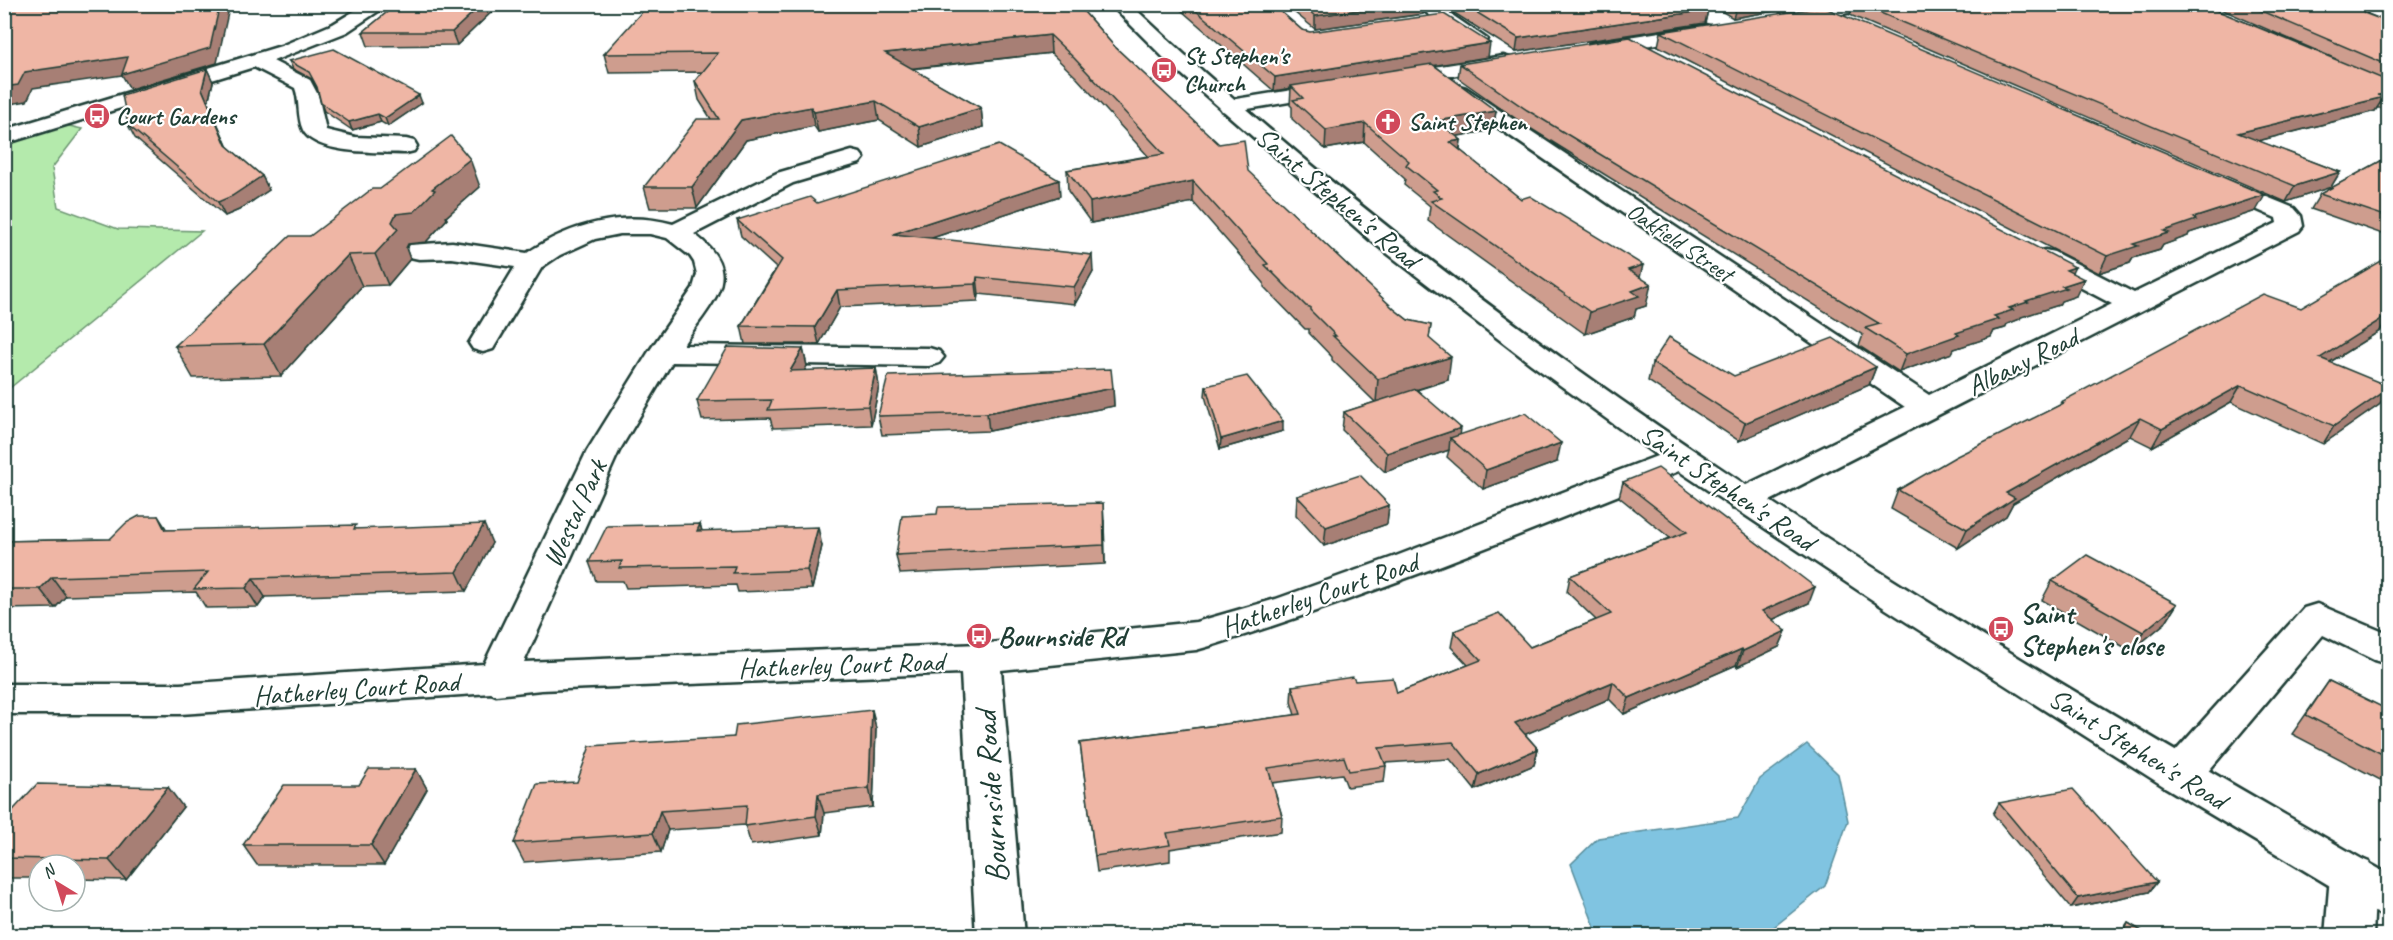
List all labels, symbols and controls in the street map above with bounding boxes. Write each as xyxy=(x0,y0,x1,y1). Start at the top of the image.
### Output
place label: St Stephen's Church xyxy=(1184,41,1291,99)
bus stop icon: St Stephen's Church xyxy=(1149,55,1179,85)
bus stop icon: Court Gardens xyxy=(82,101,112,131)
place label: Court Gardens xyxy=(116,101,238,131)
church icon: Saint Stephen xyxy=(1373,107,1403,137)
place label: Saint Stephen xyxy=(1408,107,1529,137)
street label: Saint Stephen's Road xyxy=(1249,119,1430,279)
street label: Oakfield Street xyxy=(1621,196,1741,290)
street label: Albany Road xyxy=(1961,318,2087,403)
street label: Saint Stephen's Road xyxy=(1634,416,1825,561)
street label: Westal Park xyxy=(534,452,615,573)
street label: Hatherley Court Road xyxy=(1216,543,1426,645)
place label: Saint Stephen's close xyxy=(2020,596,2166,663)
bus stop icon: Saint Stephen's close xyxy=(1986,614,2016,644)
place label: Bournside Rd xyxy=(998,619,1130,654)
bus stop icon: Bournside Rd xyxy=(964,621,994,651)
street label: Hatherley Court Road xyxy=(737,643,949,686)
street label: Hatherley Court Road xyxy=(252,664,464,713)
street label: Saint Stephen's Road xyxy=(2042,680,2236,819)
street label: Bournside Road xyxy=(964,704,1018,884)
north arrow xyxy=(27,853,87,913)
text: N xyxy=(38,859,61,883)

